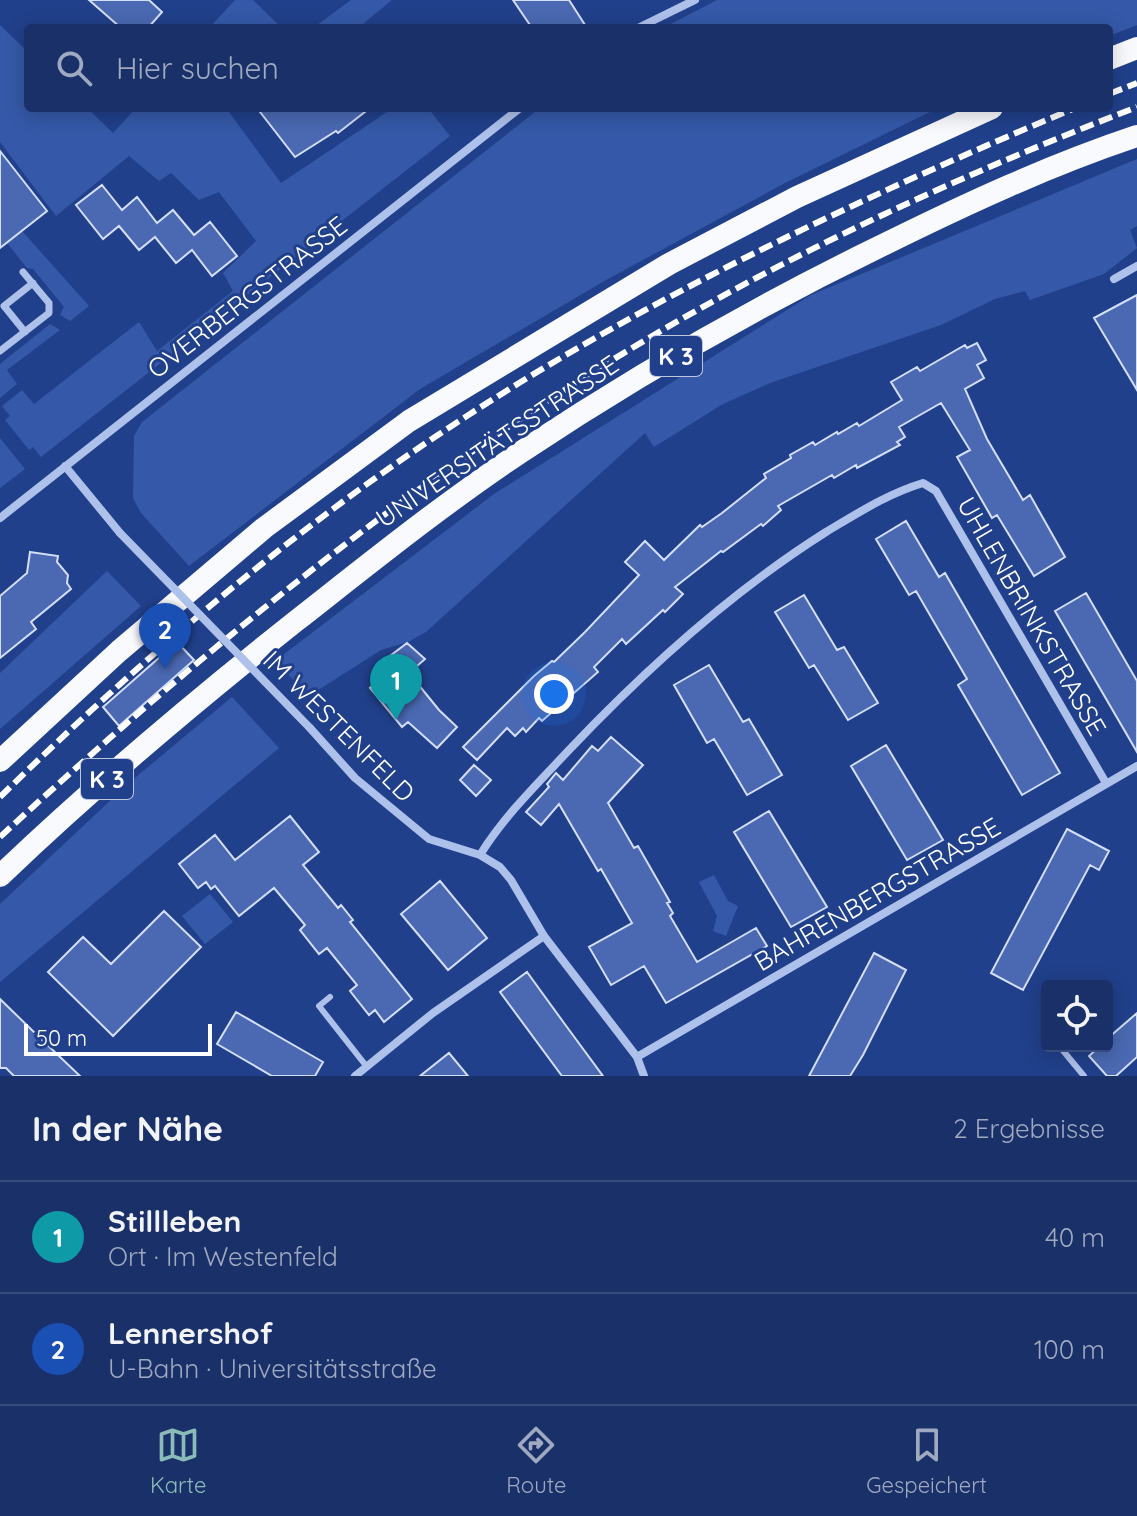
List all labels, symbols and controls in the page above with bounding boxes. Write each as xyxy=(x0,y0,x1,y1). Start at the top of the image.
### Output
search box xyxy=(24,24,1113,112)
icon: search xyxy=(52,46,96,90)
text: Hier suchen xyxy=(116,49,279,87)
street label: OVERBERGSTRASSE xyxy=(140,209,354,385)
road number: K 3 xyxy=(650,336,702,376)
street label: UNIVERSITÄTSSTRASSE xyxy=(369,347,625,535)
street label: UHLENBRINKSTRASSE xyxy=(950,491,1114,741)
pin: 2 xyxy=(139,603,191,669)
street label: IM WESTENFELD xyxy=(256,643,422,809)
pin: 1 xyxy=(370,654,422,720)
your location xyxy=(534,674,574,714)
road number: K 3 xyxy=(81,759,133,799)
street label: BAHRENBERGSTRASSE xyxy=(748,810,1006,978)
map controls xyxy=(1041,980,1113,1052)
button: locate xyxy=(1041,980,1113,1052)
scale bar xyxy=(24,1020,212,1056)
text: 50 m xyxy=(36,1024,87,1052)
text: In der Nähe xyxy=(32,1107,223,1150)
text: 2 Ergebnisse xyxy=(953,1112,1105,1145)
text: Stillleben xyxy=(108,1202,241,1240)
text: 1 xyxy=(53,1221,63,1254)
text: 40 m xyxy=(1045,1221,1105,1254)
text: Ort · Im Westenfeld xyxy=(108,1240,338,1273)
text: Lennershof xyxy=(108,1314,273,1352)
text: 2 xyxy=(51,1333,65,1366)
text: 100 m xyxy=(1034,1333,1105,1366)
text: U-Bahn · Universitätsstraße xyxy=(108,1352,437,1385)
tab: Karte xyxy=(150,1423,206,1499)
tab: Route xyxy=(506,1423,566,1499)
tab: Gespeichert xyxy=(866,1423,987,1499)

